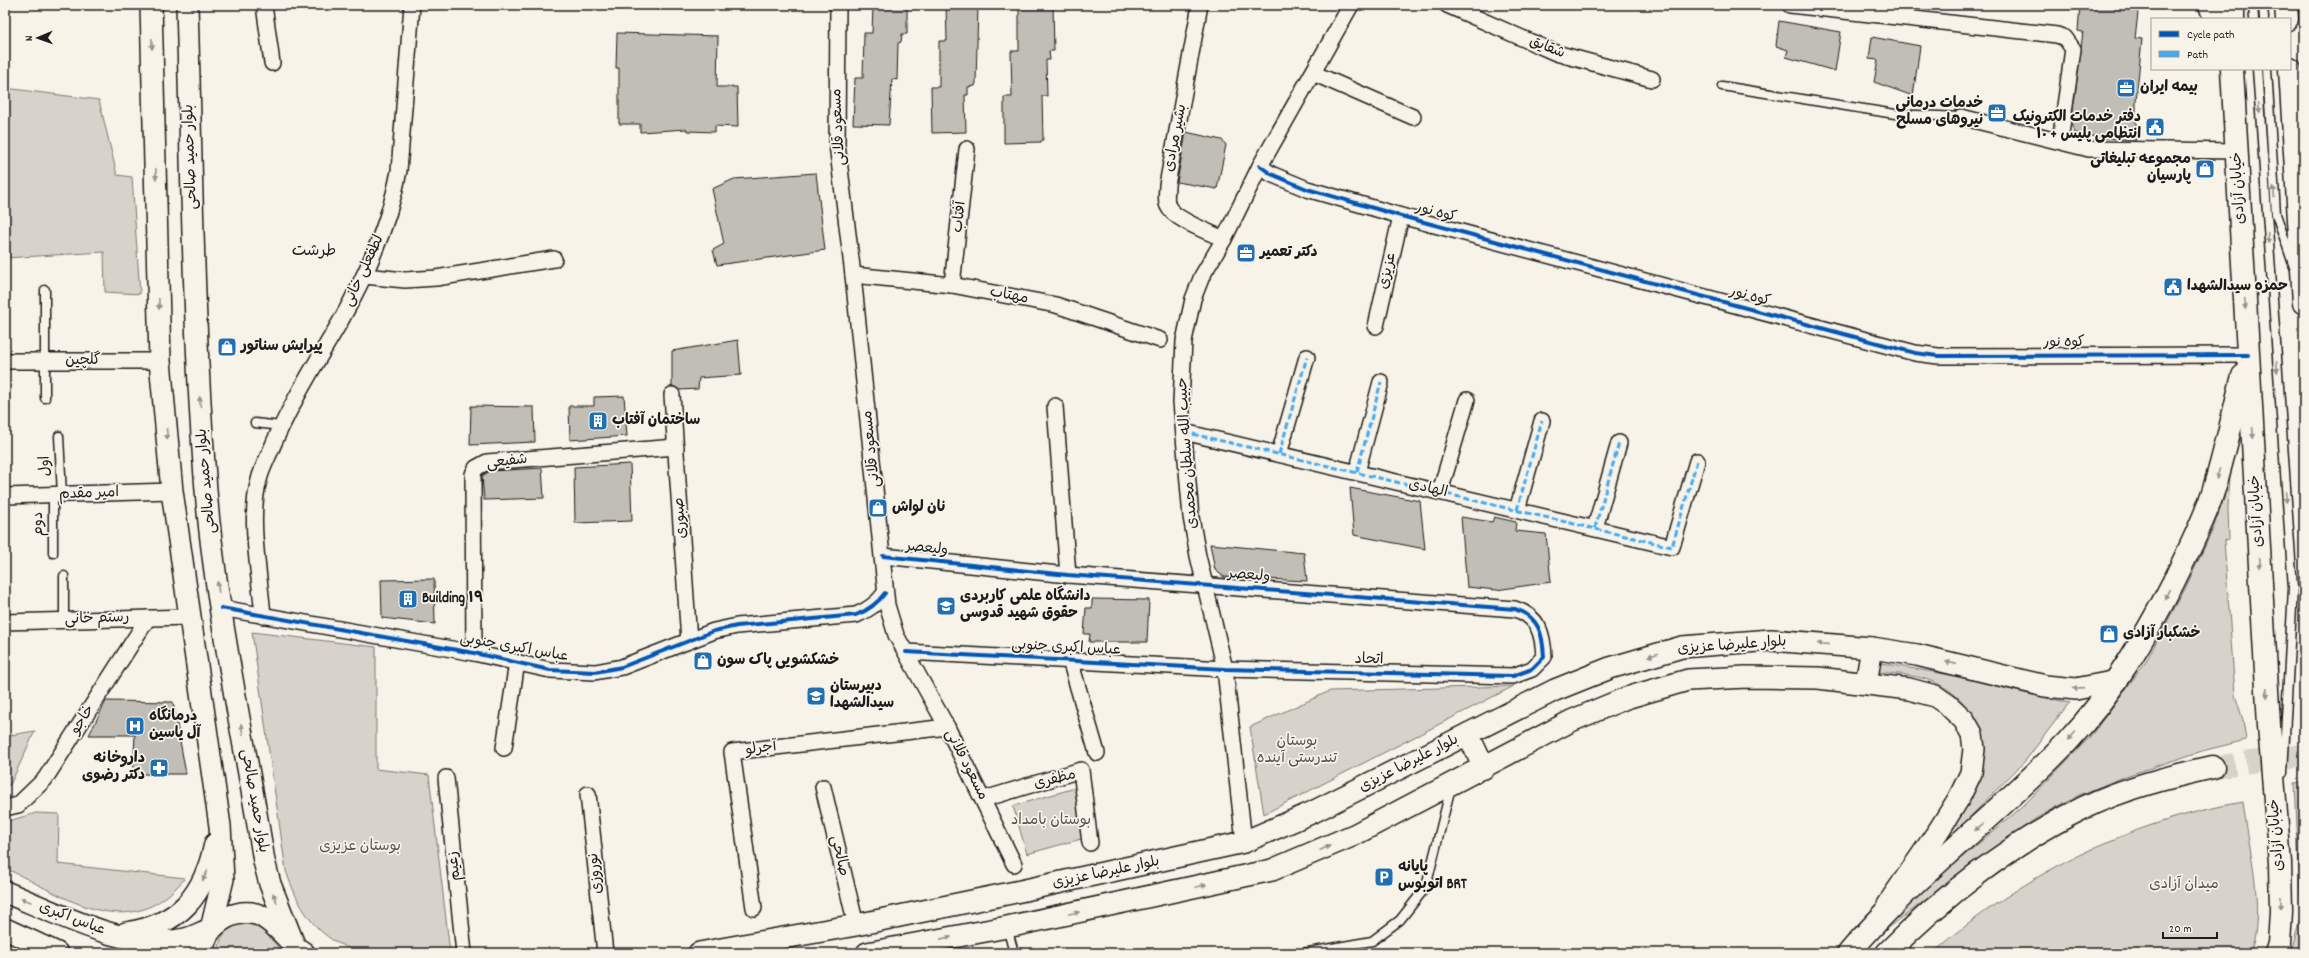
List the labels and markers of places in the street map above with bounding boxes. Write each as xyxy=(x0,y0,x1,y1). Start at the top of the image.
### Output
office icon: بیمه ایران xyxy=(2115,77,2137,99)
place label: بیمه ایران xyxy=(2140,77,2198,99)
place label: خدمات درمانی نیروهای مسلح xyxy=(1896,93,1983,132)
office icon: خدمات درمانی نیروهای مسلح xyxy=(1986,102,2008,124)
place label: دفتر خدمات الکترونیک انتظامی پلیس + ۱۰ xyxy=(2013,107,2141,146)
public building icon: دفتر خدمات الکترونیک انتظامی پلیس + ۱۰ xyxy=(2144,116,2166,138)
place label: مجموعه تبلیغاتی پارسیان xyxy=(2090,149,2192,188)
shop icon: مجموعه تبلیغاتی پارسیان xyxy=(2194,158,2216,180)
office icon: دکتر تعمیر xyxy=(1235,242,1257,264)
place label: دکتر تعمیر xyxy=(1258,242,1318,264)
public building icon: حمزه سیدالشهدا xyxy=(2162,276,2184,298)
place label: حمزه سیدالشهدا xyxy=(2187,276,2288,298)
shop icon: پیرایش سناتور xyxy=(216,336,238,358)
place label: پیرایش سناتور xyxy=(239,336,323,358)
building icon: ساختمان آفتاب xyxy=(587,410,609,432)
place label: ساختمان آفتاب xyxy=(612,410,700,432)
shop icon: نان لواش xyxy=(867,497,889,519)
place label: نان لواش xyxy=(892,497,945,519)
place label: دانشگاه علمی کاربردی حقوق شهید قدوسی xyxy=(960,585,1091,625)
building icon: Building ۱۹ xyxy=(397,588,419,610)
place label: Building ۱۹ xyxy=(422,588,484,610)
school or university icon: دانشگاه علمی کاربردی حقوق شهید قدوسی xyxy=(935,595,957,617)
shop icon: خشکبار آزادی xyxy=(2098,623,2120,645)
place label: خشکبار آزادی xyxy=(2123,623,2201,645)
shop icon: خشکشویی پاک سون xyxy=(692,650,714,672)
place label: خشکشویی پاک سون xyxy=(717,650,839,672)
place label: دبيرستان سیدالشهدا xyxy=(830,676,894,715)
school or university icon: دبيرستان سیدالشهدا xyxy=(805,685,827,707)
place label: درمانگاه آل یاسین xyxy=(149,705,201,745)
hospital icon: درمانگاه آل یاسین xyxy=(124,715,146,737)
place label: داروخانه دکتر رضوی xyxy=(82,748,145,787)
pharmacy icon: داروخانه دکتر رضوی xyxy=(148,757,170,779)
place label: پایانه اتوبوس BRT xyxy=(1398,857,1468,896)
parking icon: پایانه اتوبوس BRT xyxy=(1373,866,1395,888)

